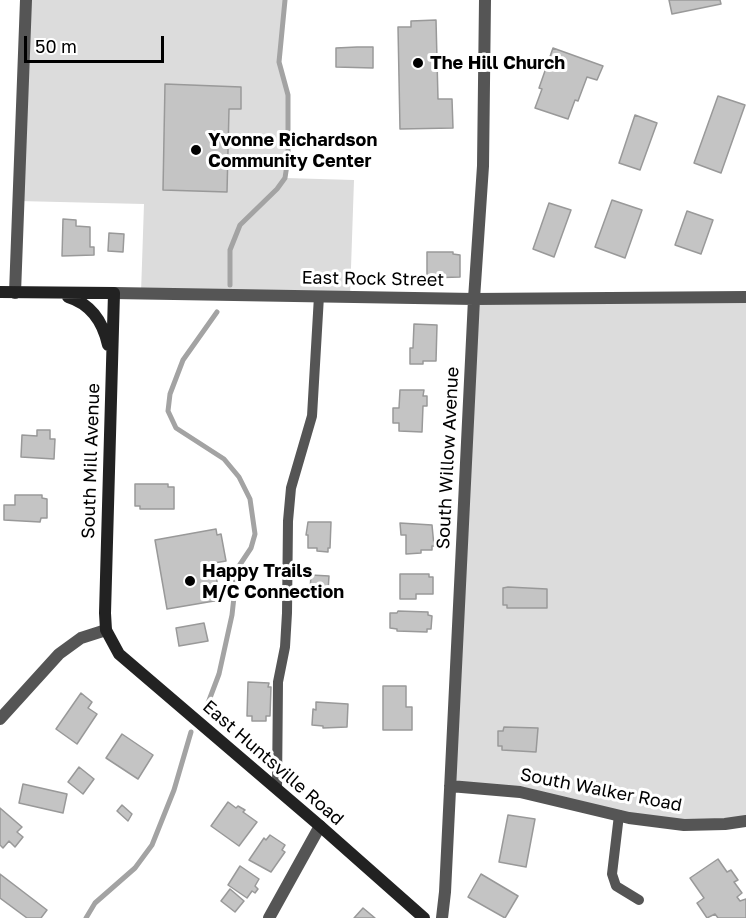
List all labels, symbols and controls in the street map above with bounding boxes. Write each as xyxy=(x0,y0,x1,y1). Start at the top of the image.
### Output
scale bar xyxy=(27,24,166,62)
text: 50 m xyxy=(35,35,77,57)
place label: The Hill Church xyxy=(430,52,565,74)
marker: The Hill Church xyxy=(411,56,425,70)
place label: Yvonne Richardson Community Center xyxy=(208,129,377,172)
marker: Yvonne Richardson Community Center xyxy=(189,143,203,157)
street label: East Rock Street xyxy=(301,267,445,291)
street label: South Willow Avenue xyxy=(432,366,464,550)
street label: South Mill Avenue xyxy=(77,383,105,539)
place label: Happy Trails M/C Connection xyxy=(202,560,344,602)
marker: Happy Trails M/C Connection xyxy=(183,574,197,588)
street label: East Huntsville Road xyxy=(198,696,348,830)
street label: South Walker Road xyxy=(518,764,684,816)

